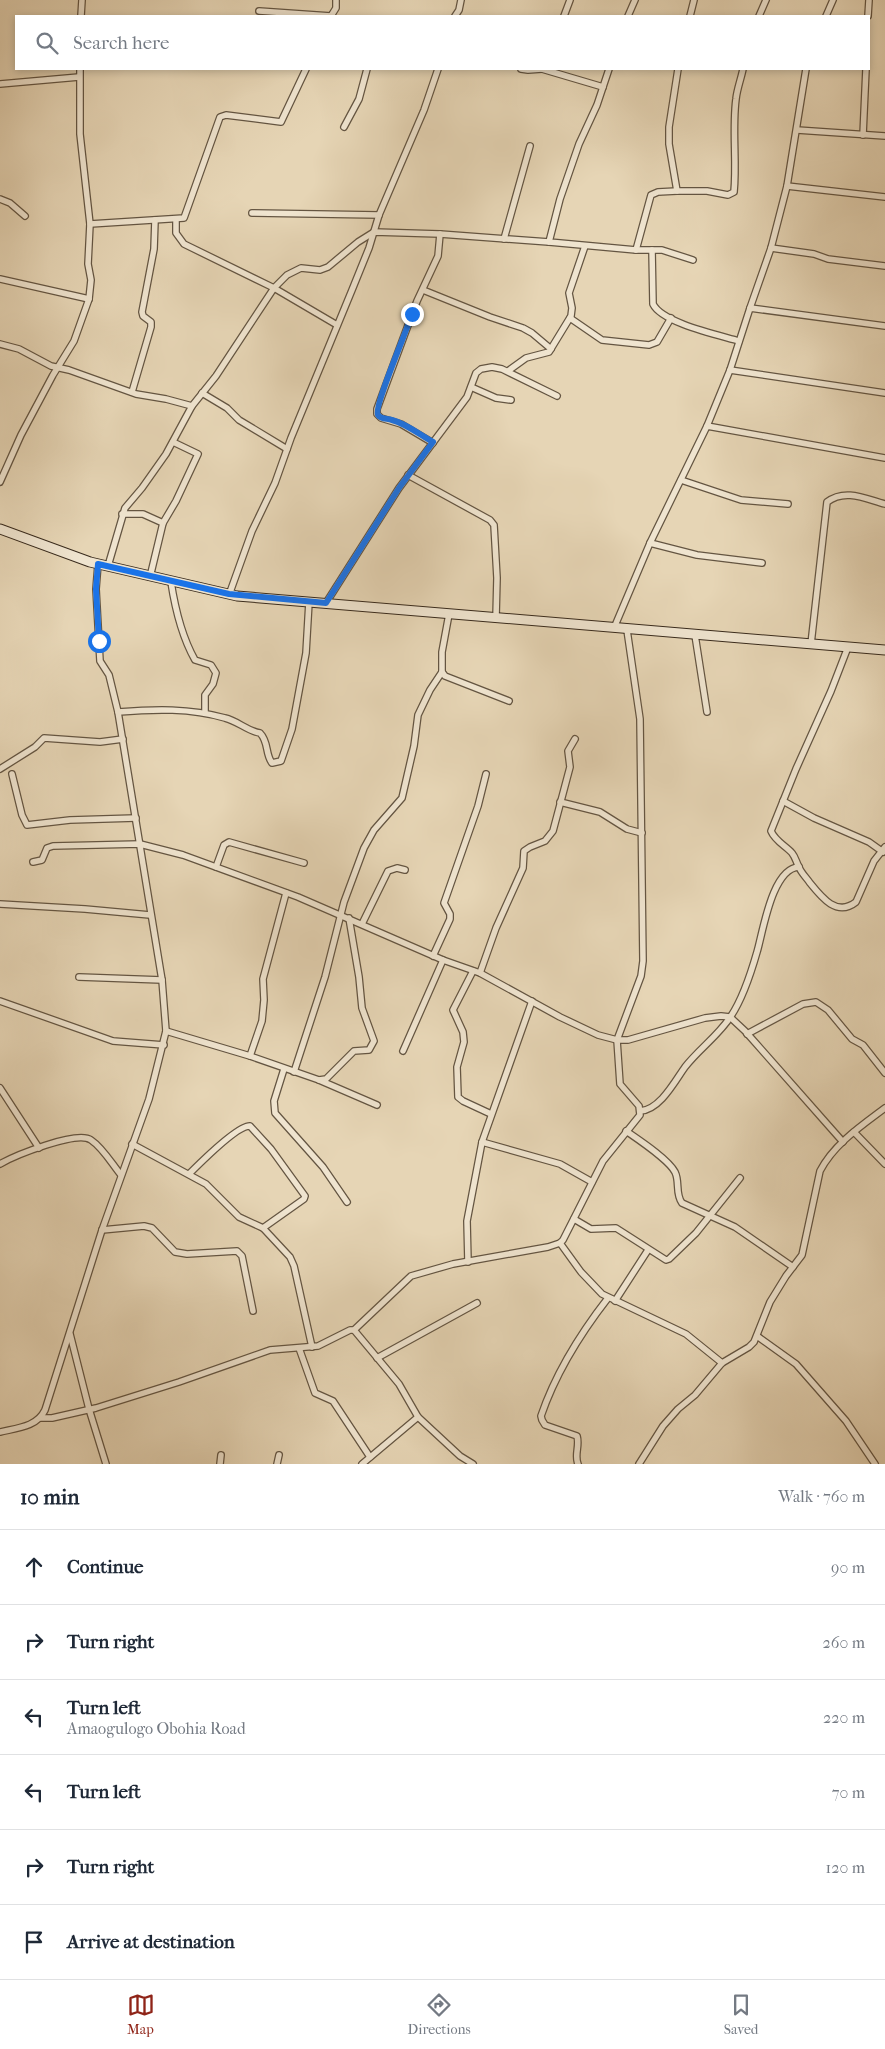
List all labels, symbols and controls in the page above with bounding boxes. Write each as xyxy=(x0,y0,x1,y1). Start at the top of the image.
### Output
search box xyxy=(15,15,870,70)
icon: search xyxy=(33,29,61,57)
text: Search here xyxy=(73,32,169,54)
route end xyxy=(401,303,424,326)
route start xyxy=(88,630,111,653)
text: 10 min xyxy=(20,1485,79,1509)
text: Walk · 760 m xyxy=(778,1487,865,1506)
icon: ahead xyxy=(20,1553,48,1581)
text: Continue xyxy=(67,1556,143,1578)
text: 90 m xyxy=(831,1558,865,1577)
icon: right xyxy=(20,1628,48,1656)
text: Turn right xyxy=(67,1631,154,1653)
text: 260 m xyxy=(823,1633,865,1652)
text: Turn left xyxy=(67,1697,141,1719)
icon: left xyxy=(20,1703,48,1731)
text: 220 m xyxy=(823,1708,865,1727)
text: Amaogulogo Obohia Road xyxy=(67,1719,246,1738)
icon: left xyxy=(20,1778,48,1806)
text: Turn left xyxy=(67,1781,141,1803)
text: 70 m xyxy=(832,1783,865,1802)
icon: right xyxy=(20,1853,48,1881)
text: Turn right xyxy=(67,1856,154,1878)
text: 120 m xyxy=(826,1858,865,1877)
icon: arrive xyxy=(20,1928,48,1956)
text: Arrive at destination xyxy=(67,1931,235,1953)
tab: Map xyxy=(127,1991,155,2038)
tab: Directions xyxy=(408,1991,471,2038)
tab: Saved xyxy=(724,1991,758,2038)

